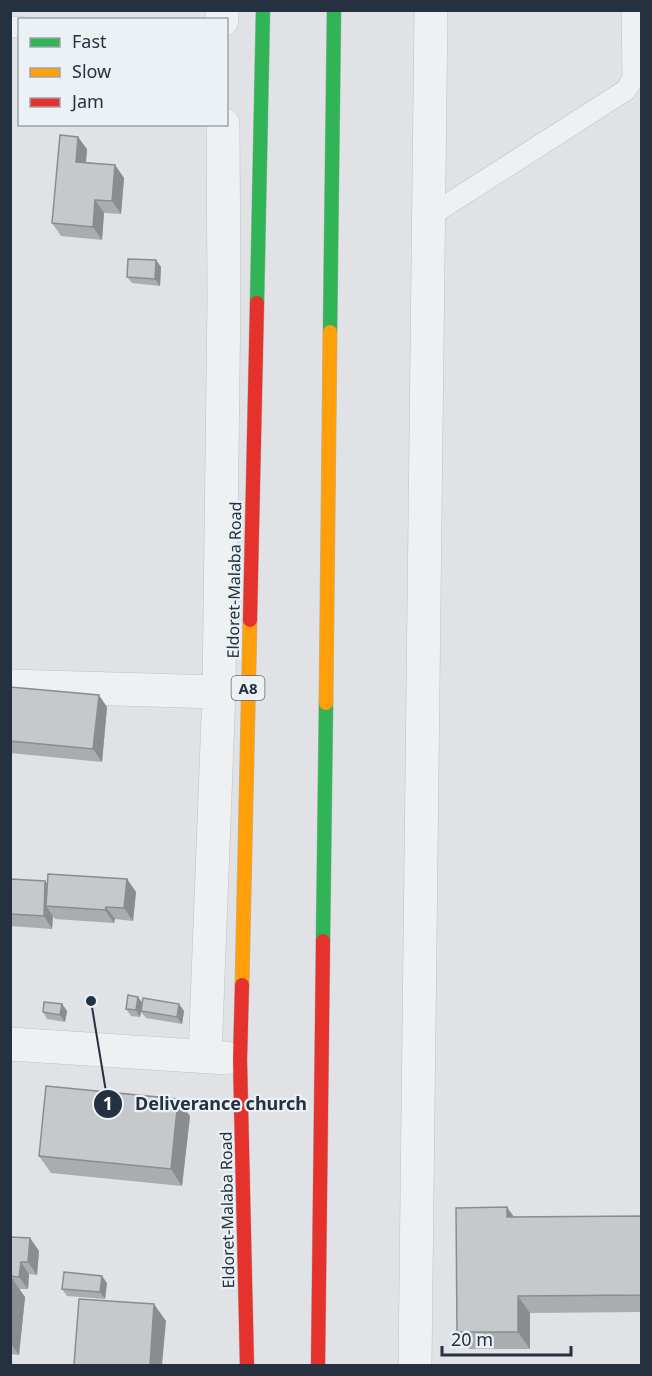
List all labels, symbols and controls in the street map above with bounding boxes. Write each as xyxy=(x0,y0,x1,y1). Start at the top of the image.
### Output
legend xyxy=(18,18,228,126)
text: Fast xyxy=(72,29,107,53)
text: Slow xyxy=(72,59,111,83)
text: Jam xyxy=(70,89,104,113)
street label: Eldoret-Malaba Road xyxy=(222,501,246,659)
road number: A8 xyxy=(232,676,264,700)
callout: Deliverance church xyxy=(93,1086,319,1122)
text: 1 xyxy=(103,1091,113,1115)
text: Deliverance church xyxy=(135,1091,307,1115)
street label: Eldoret-Malaba Road xyxy=(215,1131,239,1289)
scale bar xyxy=(442,1319,571,1357)
text: 20 m xyxy=(451,1327,493,1351)

